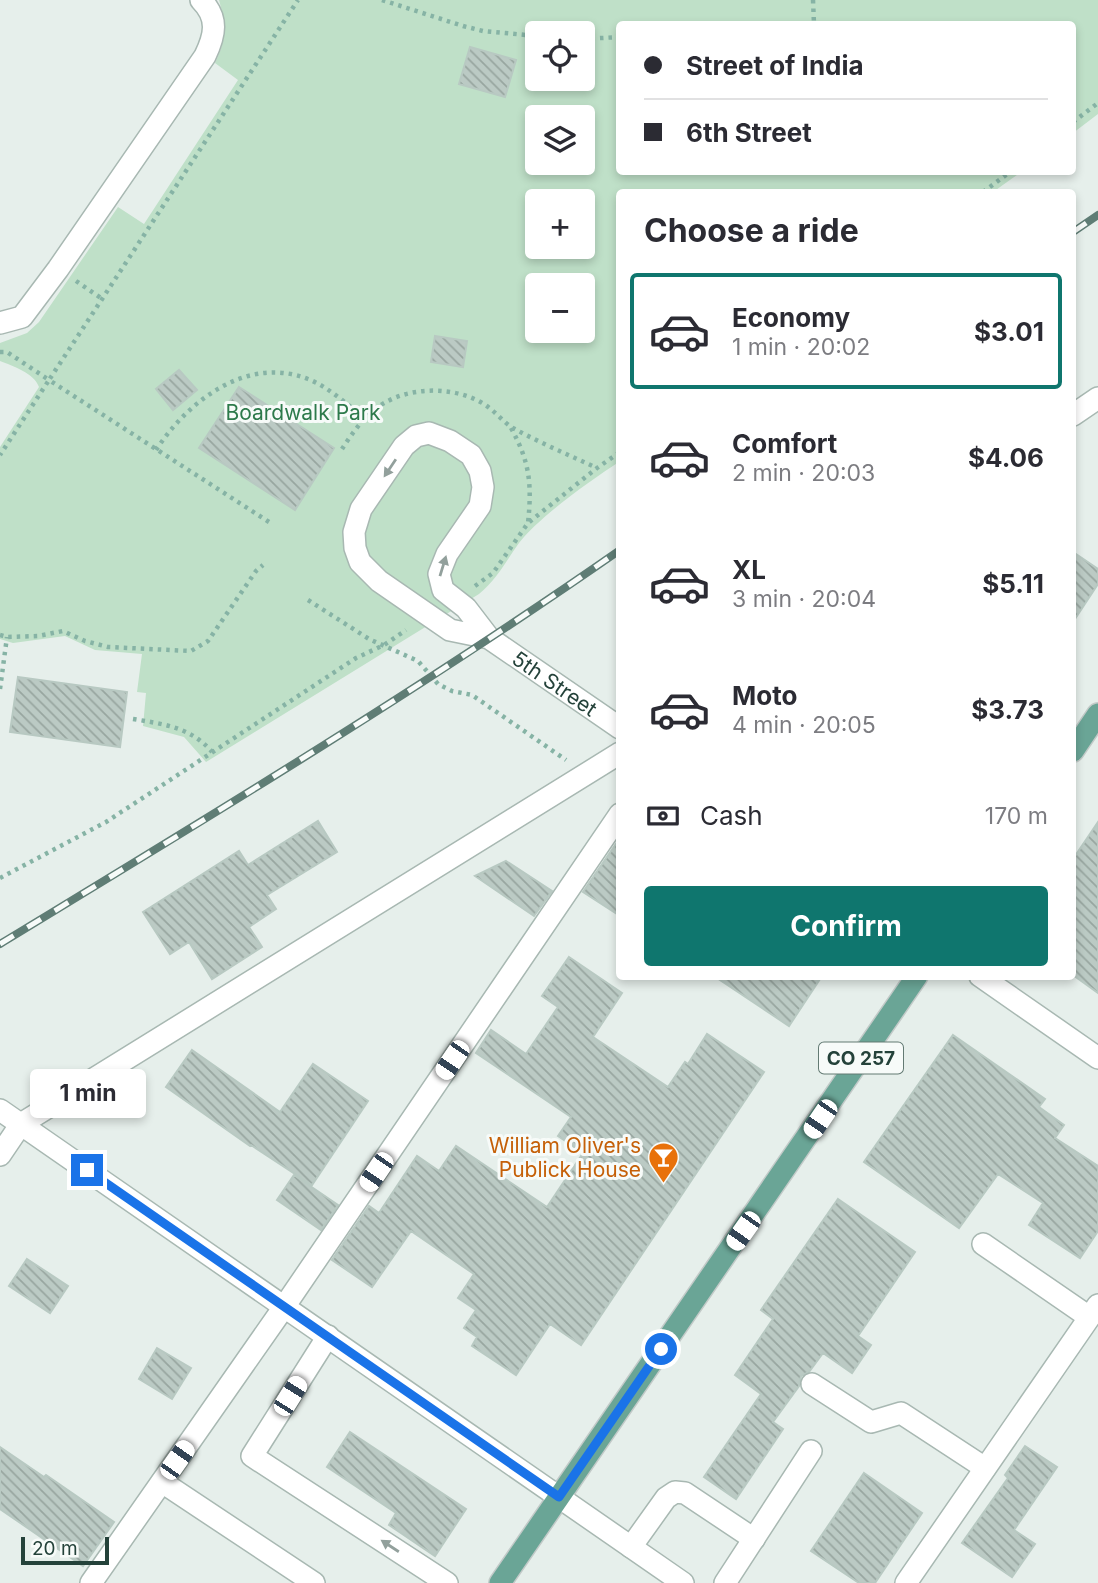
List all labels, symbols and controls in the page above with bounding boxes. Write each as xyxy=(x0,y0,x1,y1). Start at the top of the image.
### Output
map controls xyxy=(525,21,595,343)
button: locate xyxy=(525,21,595,91)
text: Street of India xyxy=(686,50,864,81)
button: layers xyxy=(525,105,595,175)
text: 6th Street xyxy=(686,117,812,148)
button: + xyxy=(525,189,595,259)
text: Choose a ride xyxy=(644,211,859,250)
button: − xyxy=(525,273,595,343)
icon: car xyxy=(648,300,711,363)
text: Economy xyxy=(732,302,850,333)
text: $3.01 xyxy=(974,316,1044,347)
text: 1 min · 20:02 xyxy=(732,333,870,361)
park label: Boardwalk Park xyxy=(225,400,381,425)
icon: car xyxy=(648,426,711,489)
text: Comfort xyxy=(732,428,837,459)
text: $4.06 xyxy=(968,442,1044,473)
one-way arrow xyxy=(383,458,396,478)
text: 2 min · 20:03 xyxy=(732,459,875,487)
icon: car xyxy=(648,552,711,615)
text: XL xyxy=(732,554,766,585)
one-way arrow xyxy=(439,555,449,576)
text: $5.11 xyxy=(982,568,1044,599)
text: 3 min · 20:04 xyxy=(732,585,876,613)
street label: 5th Street xyxy=(508,645,602,721)
icon: car xyxy=(648,678,711,741)
text: Moto xyxy=(732,680,797,711)
text: $3.73 xyxy=(971,694,1044,725)
text: 4 min · 20:05 xyxy=(732,711,876,739)
icon: cash xyxy=(644,797,682,835)
text: Cash xyxy=(700,800,763,831)
text: 170 m xyxy=(985,802,1048,830)
button: Confirm xyxy=(644,886,1048,966)
car xyxy=(432,1037,473,1083)
road number: CO 257 xyxy=(819,1042,903,1074)
callout: 1 min xyxy=(29,1068,145,1118)
text: 1 min xyxy=(60,1079,116,1107)
car xyxy=(800,1096,841,1142)
place label: William Oliver's Publick House xyxy=(489,1133,641,1182)
bar icon: William Oliver's Publick House xyxy=(647,1140,681,1184)
car xyxy=(356,1149,397,1195)
route end xyxy=(71,1154,103,1186)
car xyxy=(723,1208,764,1254)
route start xyxy=(645,1333,677,1365)
car xyxy=(270,1373,311,1419)
car xyxy=(157,1437,198,1483)
scale bar xyxy=(21,1534,108,1566)
text: 20 m xyxy=(32,1537,78,1560)
one-way arrow xyxy=(381,1540,400,1553)

